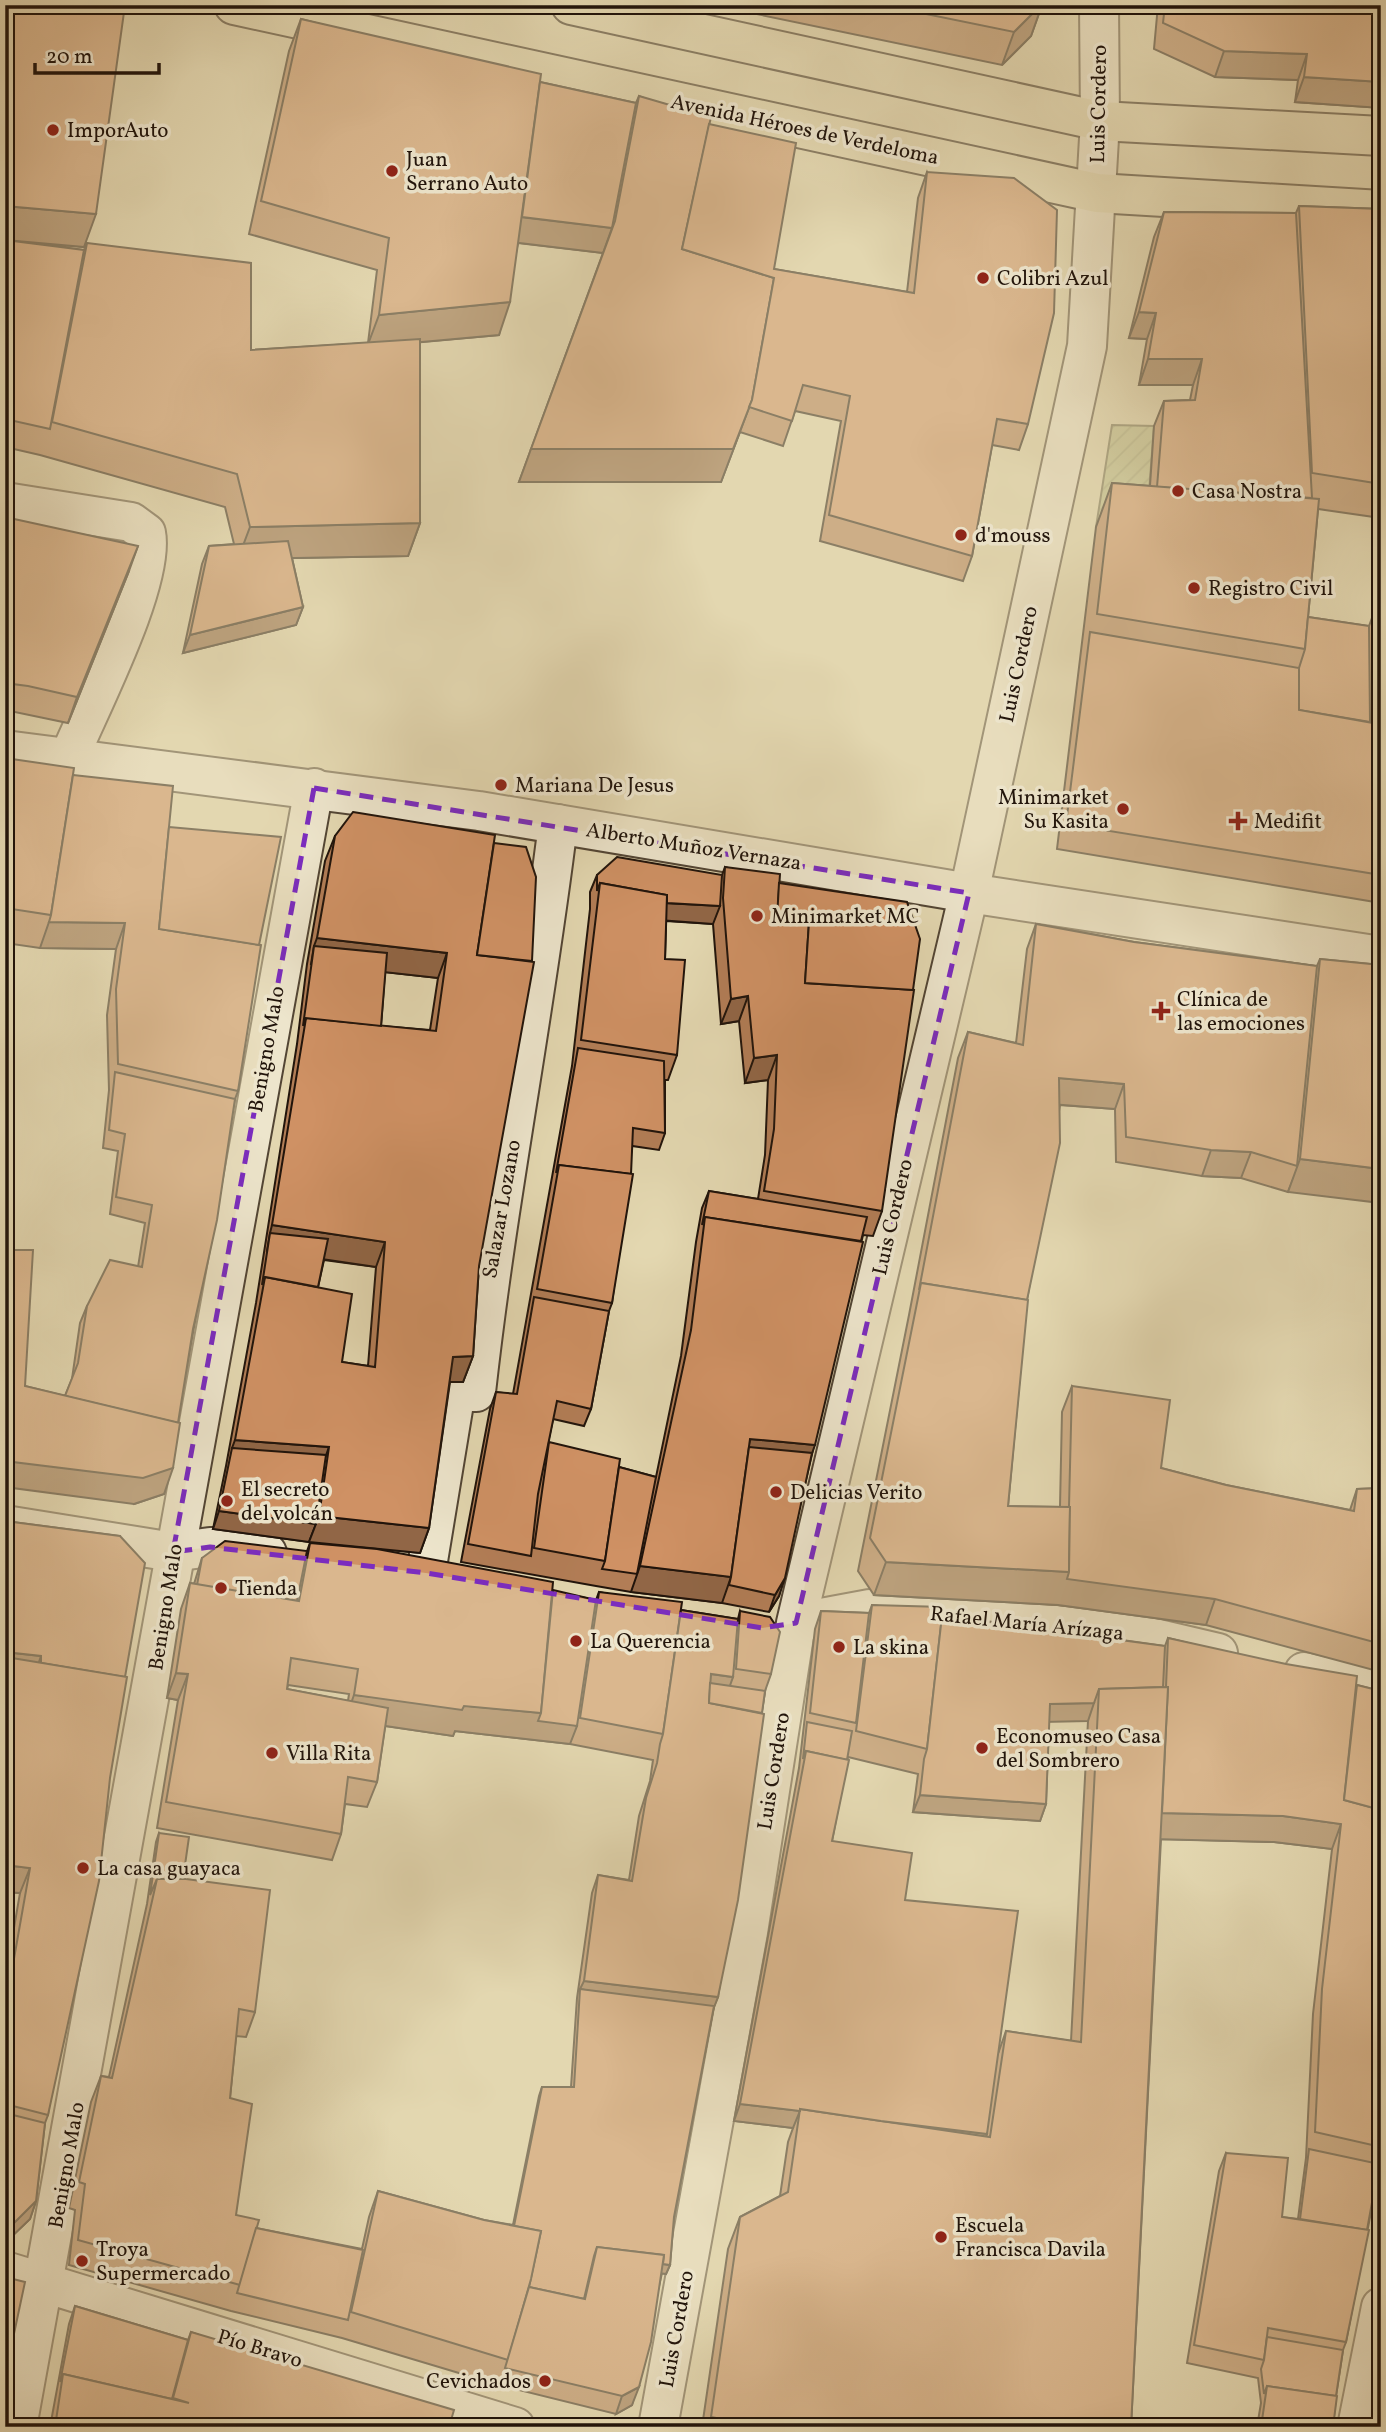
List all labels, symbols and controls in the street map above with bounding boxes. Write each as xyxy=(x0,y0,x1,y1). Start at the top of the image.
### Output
scale bar xyxy=(35,32,159,76)
text: 20 m xyxy=(46,43,92,72)
street label: Luis Cordero xyxy=(1084,44,1115,164)
street label: Avenida Héroes de Verdeloma xyxy=(668,88,941,173)
place label: ImporAuto xyxy=(67,117,169,146)
marker: ImporAuto xyxy=(45,122,61,138)
place label: Juan Serrano Auto xyxy=(406,146,528,199)
marker: Juan Serrano Auto xyxy=(384,163,400,179)
place label: Colibri Azul xyxy=(997,265,1109,294)
marker: Colibri Azul xyxy=(975,270,991,286)
place label: Casa Nostra xyxy=(1192,478,1302,507)
marker: Casa Nostra xyxy=(1170,483,1186,499)
place label: d'mouss xyxy=(975,522,1050,551)
marker: d'mouss xyxy=(953,527,969,543)
place label: Registro Civil xyxy=(1208,575,1333,604)
marker: Registro Civil xyxy=(1186,580,1202,596)
street label: Luis Cordero xyxy=(993,603,1046,725)
place label: Mariana De Jesus xyxy=(515,772,674,801)
marker: Mariana De Jesus xyxy=(493,777,509,793)
place label: Minimarket Su Kasita xyxy=(998,784,1109,837)
marker: Minimarket Su Kasita xyxy=(1115,801,1131,817)
place label: Medifit xyxy=(1254,808,1322,837)
marker: Medifit xyxy=(1228,811,1248,831)
street label: Alberto Muñoz Vernaza xyxy=(584,816,804,879)
place label: Minimarket MC xyxy=(771,903,920,932)
marker: Minimarket MC xyxy=(749,908,765,924)
street label: Benigno Malo xyxy=(242,984,293,1115)
place label: Clínica de las emociones xyxy=(1177,986,1305,1039)
marker: Clínica de las emociones xyxy=(1151,1001,1171,1021)
street label: Salazar Lozano xyxy=(476,1138,529,1281)
street label: Luis Cordero xyxy=(866,1156,921,1278)
place label: El secreto del volcán xyxy=(241,1476,333,1529)
place label: Delicias Verito xyxy=(790,1479,922,1508)
marker: Delicias Verito xyxy=(768,1484,784,1500)
marker: El secreto del volcán xyxy=(219,1493,235,1509)
street label: Benigno Malo xyxy=(142,1542,191,1673)
place label: Tienda xyxy=(235,1575,297,1604)
marker: Tienda xyxy=(213,1580,229,1596)
street label: Rafael María Arízaga xyxy=(928,1600,1125,1649)
place label: La Querencia xyxy=(590,1628,711,1657)
marker: La Querencia xyxy=(568,1633,584,1649)
place label: La skina xyxy=(853,1634,929,1663)
marker: La skina xyxy=(831,1639,847,1655)
street label: Luis Cordero xyxy=(751,1710,798,1832)
place label: Economuseo Casa del Sombrero xyxy=(996,1723,1161,1776)
place label: Villa Rita xyxy=(286,1740,371,1769)
marker: Economuseo Casa del Sombrero xyxy=(974,1740,990,1756)
marker: Villa Rita xyxy=(264,1745,280,1761)
place label: La casa guayaca xyxy=(97,1855,241,1884)
marker: La casa guayaca xyxy=(75,1860,91,1876)
street label: Benigno Malo xyxy=(42,2100,93,2231)
place label: Escuela Francisca Davila xyxy=(955,2212,1106,2265)
marker: Escuela Francisca Davila xyxy=(933,2229,949,2245)
place label: Troya Supermercado xyxy=(96,2236,230,2289)
marker: Troya Supermercado xyxy=(74,2253,90,2269)
street label: Luis Cordero xyxy=(653,2268,702,2390)
street label: Pío Bravo xyxy=(213,2323,306,2376)
place label: Cevichados xyxy=(426,2368,531,2397)
marker: Cevichados xyxy=(537,2373,553,2389)

